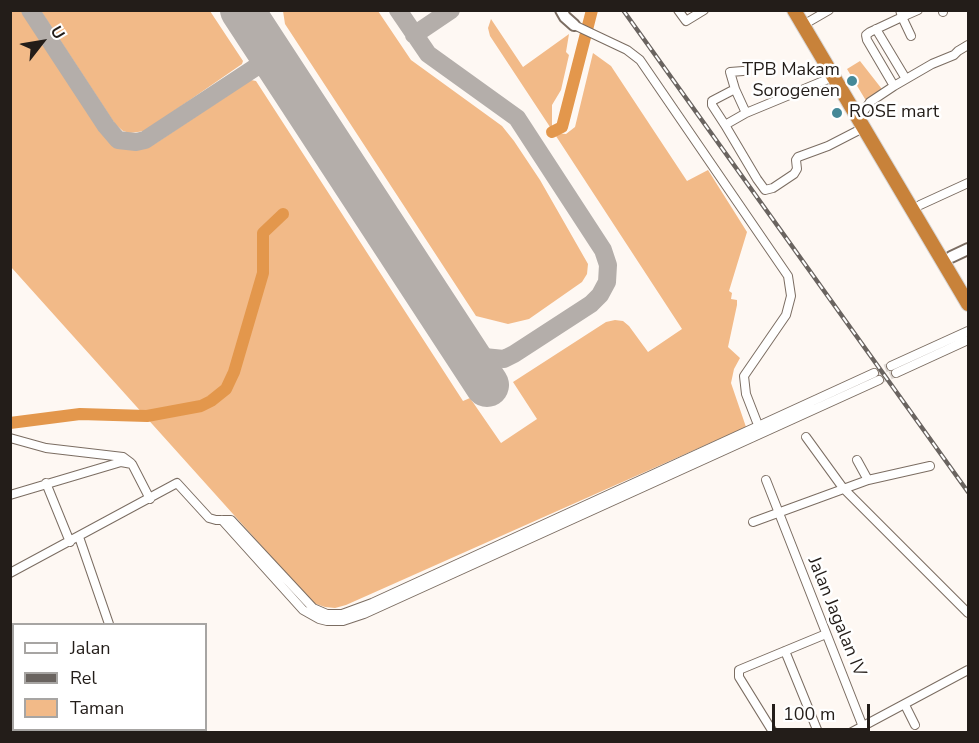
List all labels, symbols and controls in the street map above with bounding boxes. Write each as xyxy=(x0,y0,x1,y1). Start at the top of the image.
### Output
north arrow xyxy=(12,12,72,72)
text: U xyxy=(45,22,70,43)
place label: TPB Makam Sorogenen xyxy=(742,60,840,103)
marker: TPB Makam Sorogenen xyxy=(845,74,859,88)
place label: ROSE mart xyxy=(849,102,939,124)
marker: ROSE mart xyxy=(830,106,844,120)
street label: Jalan Jagalan IV xyxy=(802,554,870,680)
legend xyxy=(12,623,207,731)
text: Jalan xyxy=(70,636,110,660)
text: Rel xyxy=(70,666,97,690)
scale bar xyxy=(775,692,872,730)
text: Taman xyxy=(70,696,124,720)
text: 100 m xyxy=(783,702,835,726)

